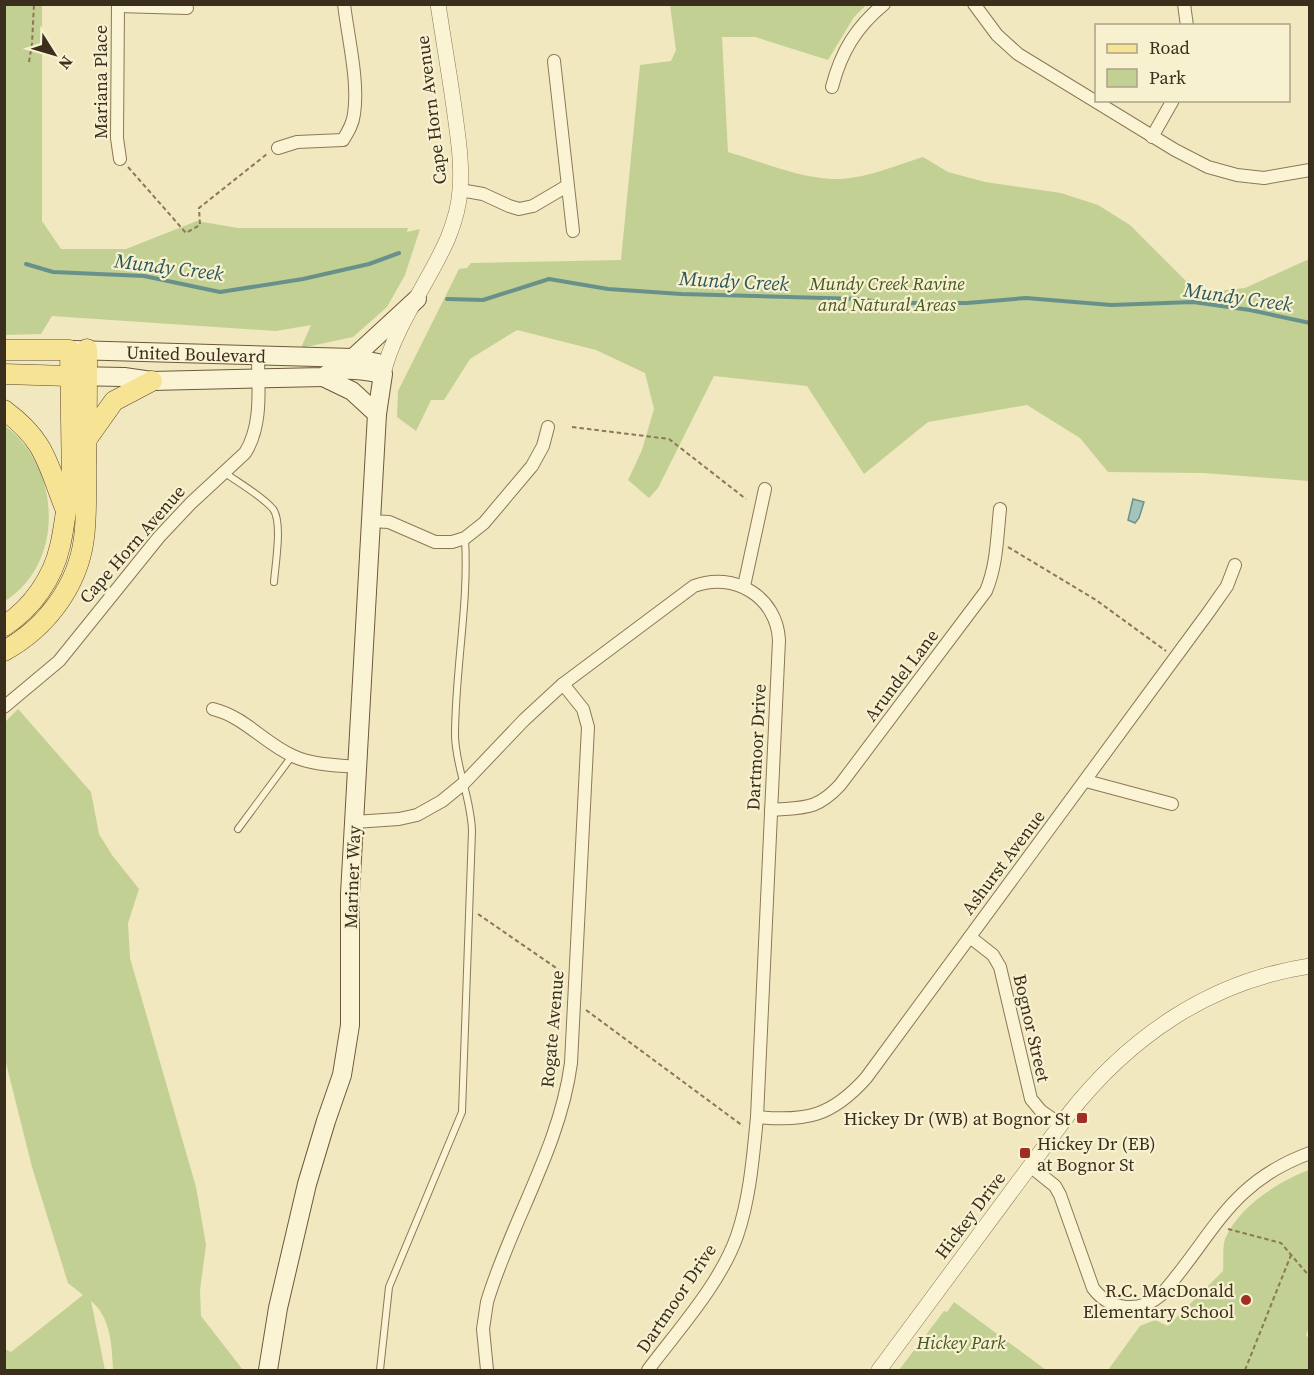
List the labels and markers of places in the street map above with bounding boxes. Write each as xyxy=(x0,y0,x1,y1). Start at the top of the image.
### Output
place label: Hickey Dr (WB) at Bognor St xyxy=(843,1106,1070,1131)
marker: Hickey Dr (WB) at Bognor St xyxy=(1075,1111,1089,1125)
place label: Hickey Dr (EB) at Bognor St xyxy=(1037,1131,1156,1177)
marker: Hickey Dr (EB) at Bognor St xyxy=(1018,1146,1032,1160)
place label: R.C. MacDonald Elementary School xyxy=(1083,1278,1234,1324)
marker: R.C. MacDonald Elementary School xyxy=(1239,1293,1253,1307)

